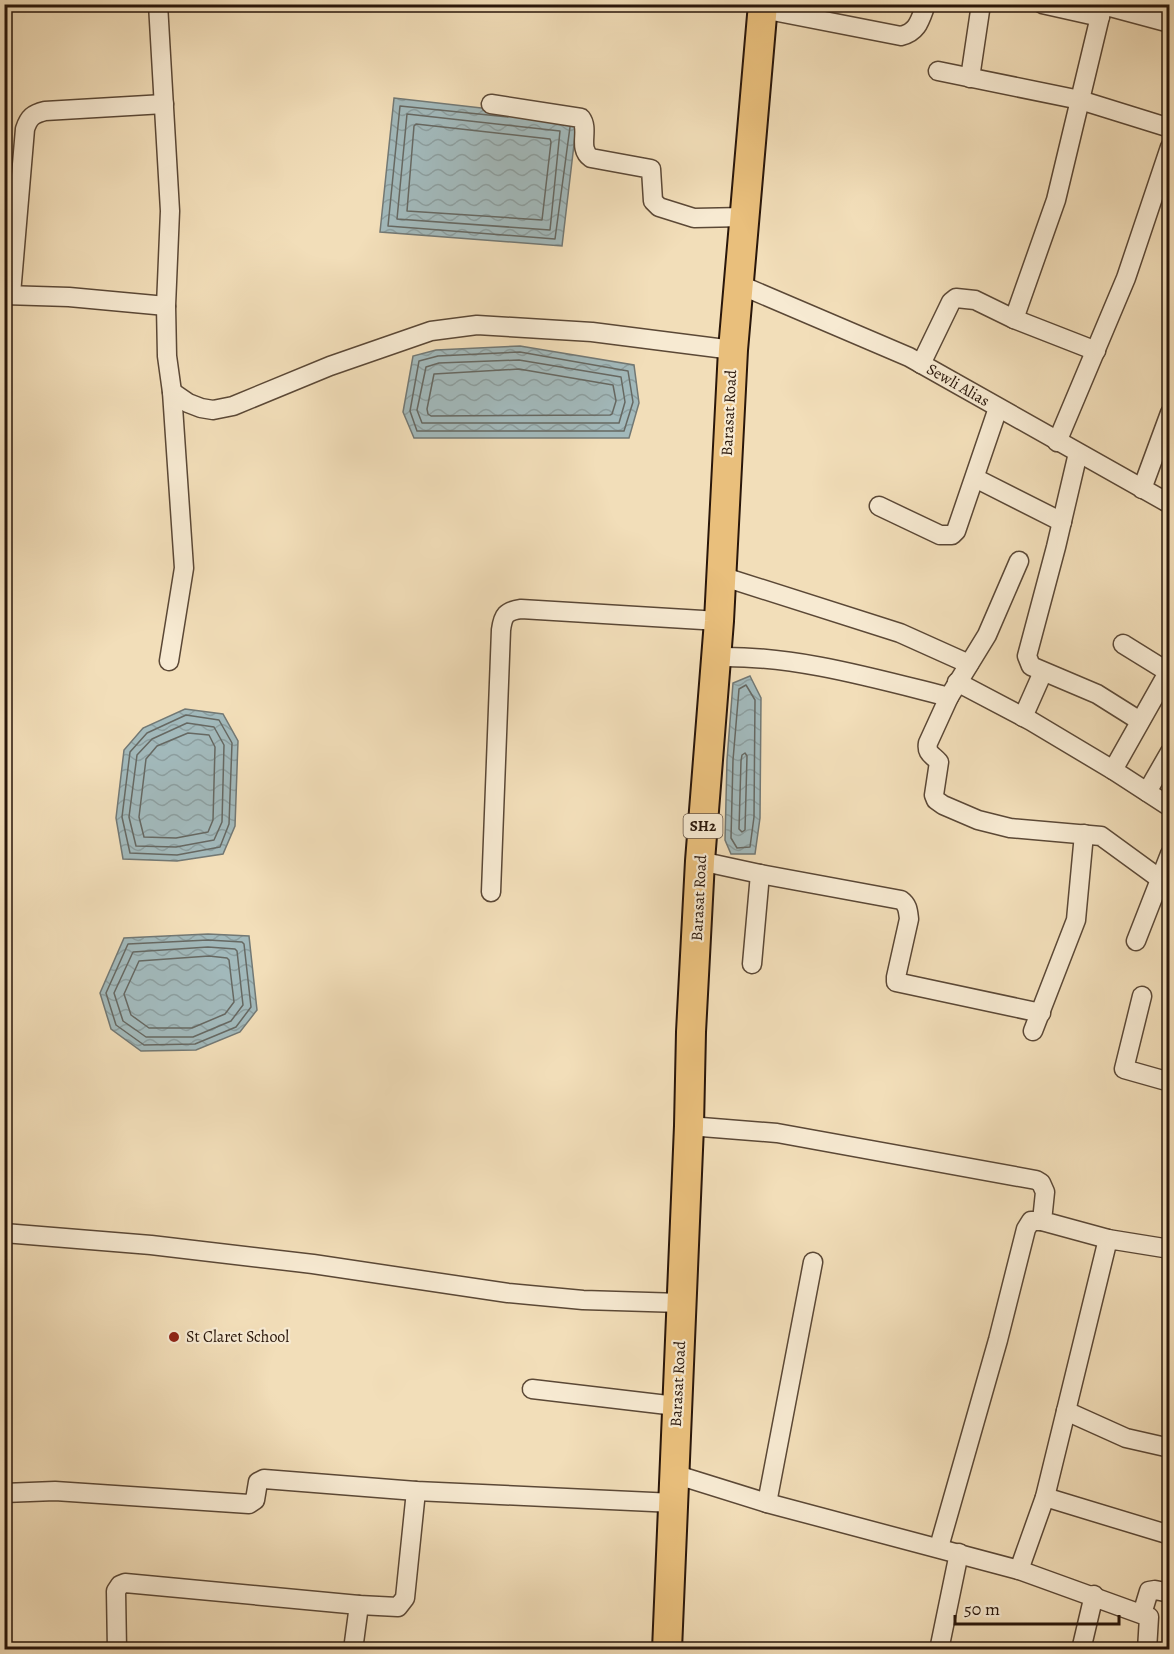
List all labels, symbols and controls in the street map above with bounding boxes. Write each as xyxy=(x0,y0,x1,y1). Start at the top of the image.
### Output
street label: Sewli Alias xyxy=(922,358,994,412)
street label: Barasat Road xyxy=(716,369,742,457)
road number: SH2 xyxy=(684,814,722,838)
street label: Barasat Road xyxy=(686,854,712,942)
place label: St Claret School xyxy=(186,1326,289,1348)
marker: St Claret School xyxy=(167,1330,181,1344)
street label: Barasat Road xyxy=(665,1340,691,1428)
scale bar xyxy=(955,1588,1118,1626)
text: 50 m xyxy=(964,1597,1000,1621)

